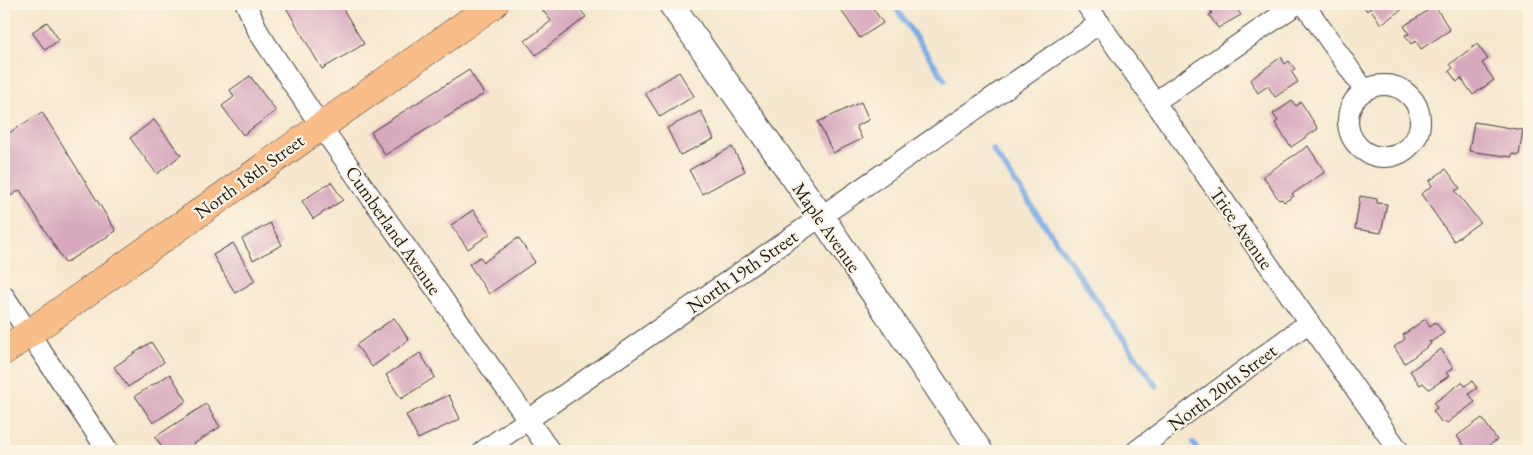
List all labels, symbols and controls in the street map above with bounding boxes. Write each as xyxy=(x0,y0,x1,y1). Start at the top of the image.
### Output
street label: North 18th Street xyxy=(189,128,309,225)
street label: Cumberland Avenue xyxy=(340,161,447,300)
street label: Maple Avenue xyxy=(786,177,867,277)
street label: Trice Avenue xyxy=(1204,182,1279,274)
street label: North 19th Street xyxy=(682,224,803,319)
street label: North 20th Street xyxy=(1163,338,1282,436)

